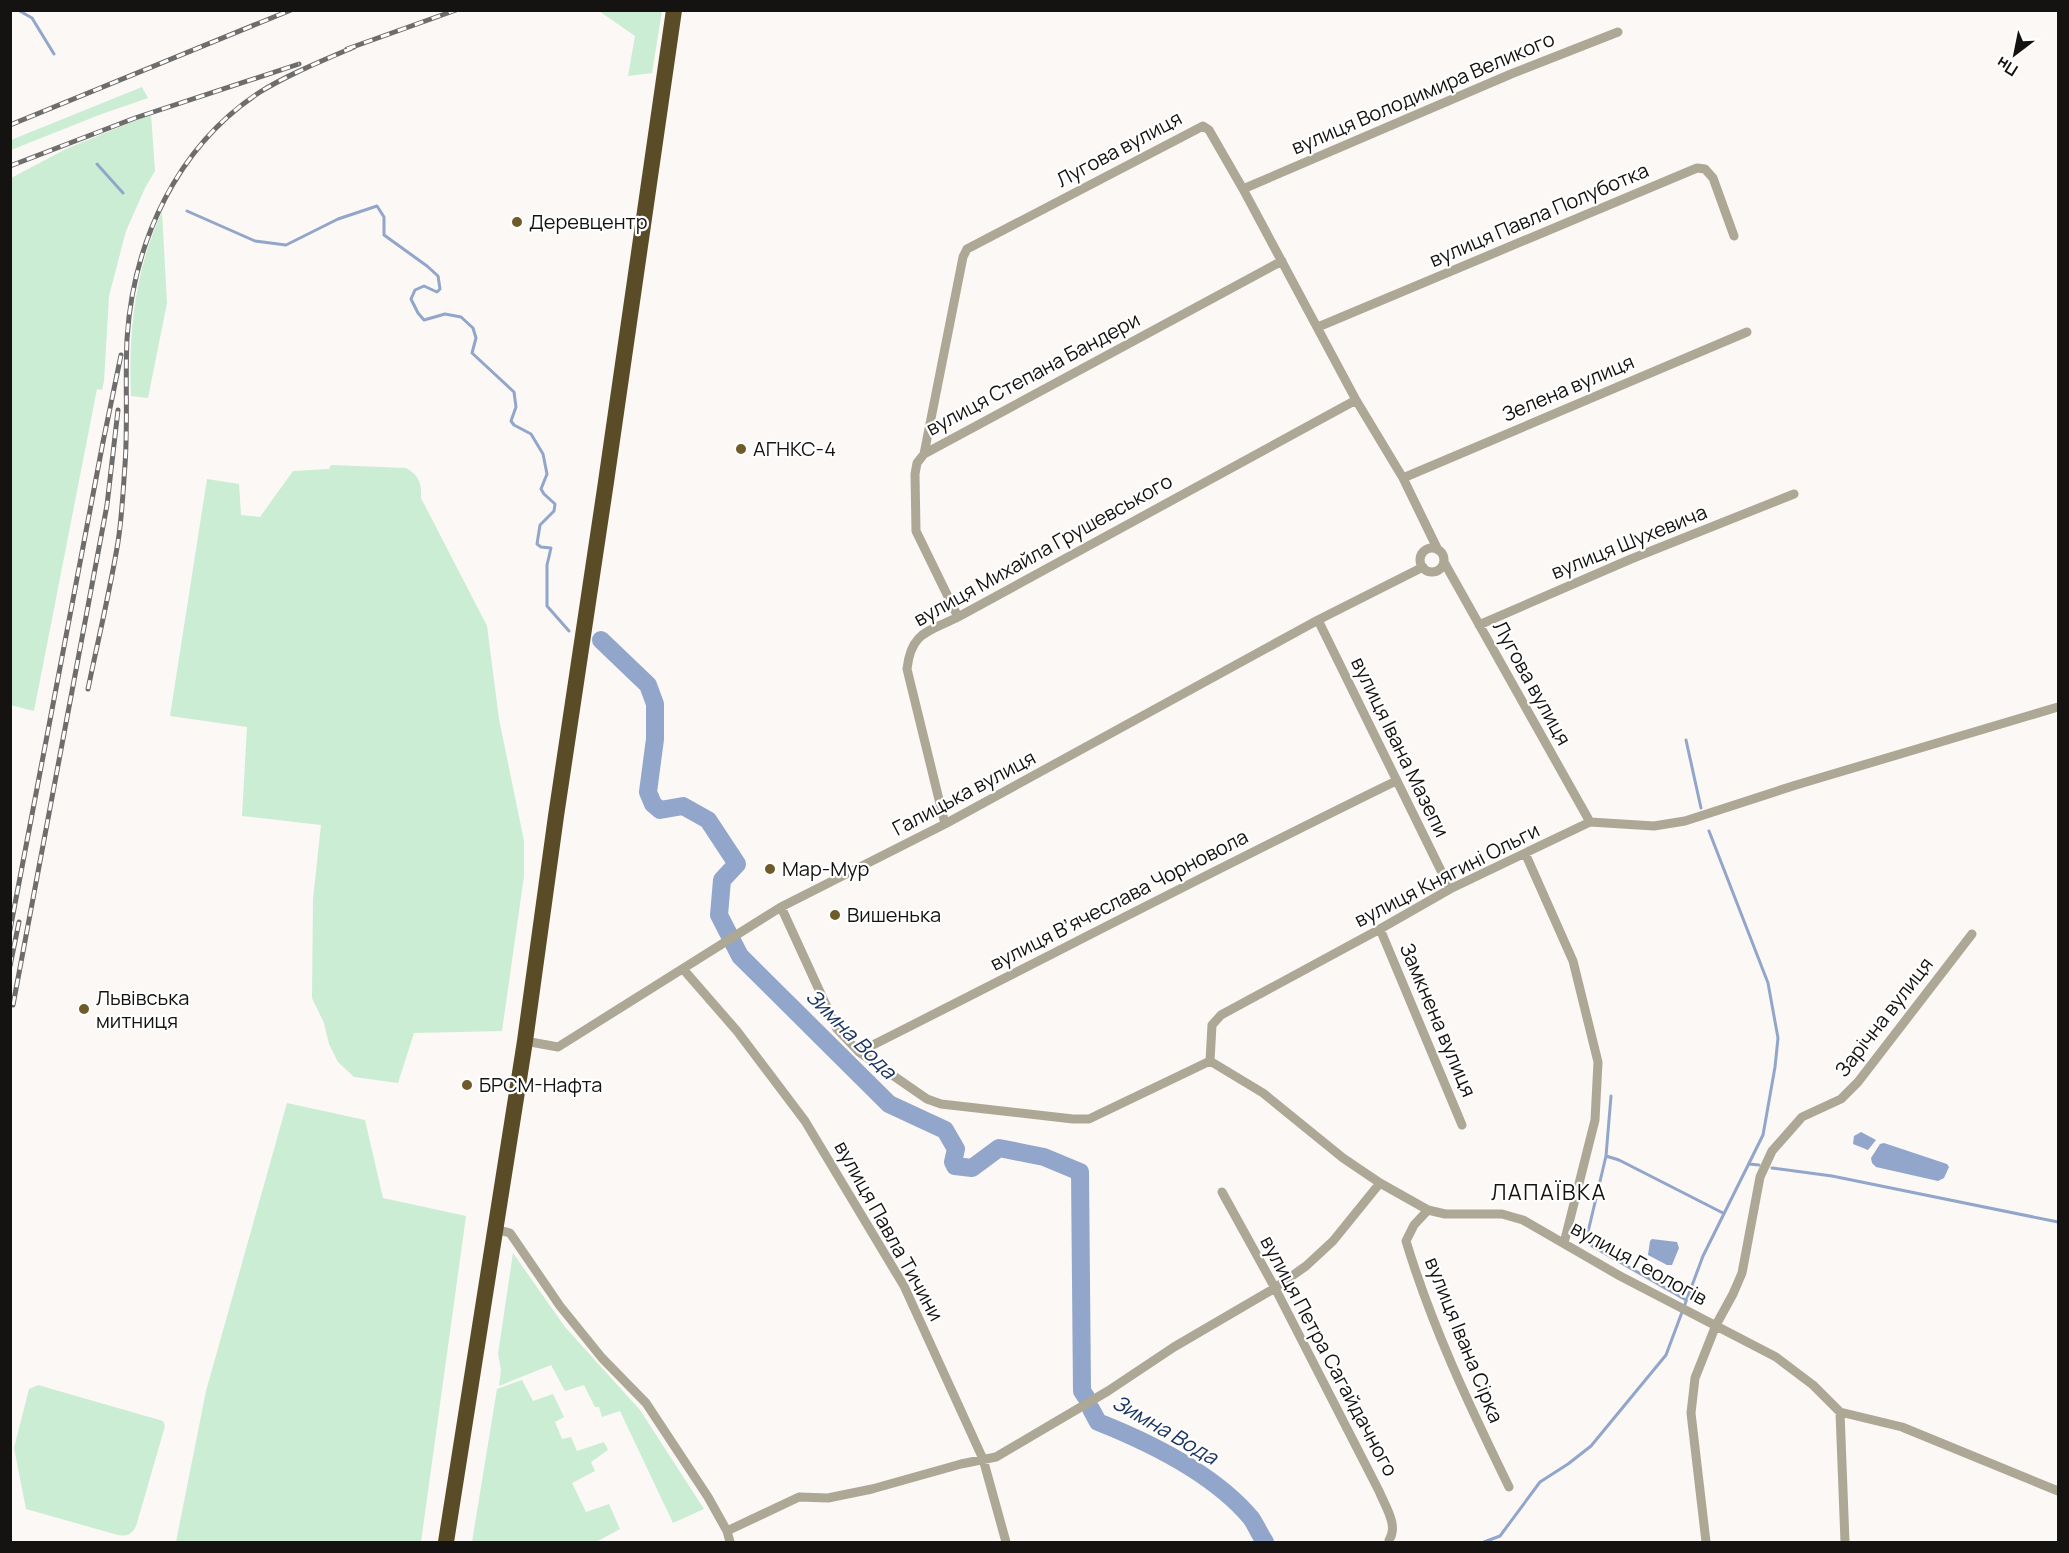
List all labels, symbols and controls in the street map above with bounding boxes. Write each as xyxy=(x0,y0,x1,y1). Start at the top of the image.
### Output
north arrow xyxy=(1985,24,2045,84)
street label: вулиця Володимира Великого xyxy=(1287,25,1559,160)
text: Пн xyxy=(1992,52,2022,82)
street label: Лугова вулиця xyxy=(1051,104,1186,193)
street label: вулиця Павла Полуботка xyxy=(1425,156,1652,273)
place label: Деревцентр xyxy=(529,208,648,235)
marker: Деревцентр xyxy=(510,215,524,229)
street label: вулиця Степана Бандери xyxy=(921,306,1144,441)
street label: Зелена вулиця xyxy=(1498,348,1638,427)
place label: АГНКС-4 xyxy=(753,435,836,462)
marker: АГНКС-4 xyxy=(734,442,748,456)
street label: вулиця Михайла Грушевського xyxy=(909,467,1177,632)
street label: вулиця Шухевича xyxy=(1547,498,1711,585)
street label: Лугова вулиця xyxy=(1487,616,1578,750)
street label: вулиця Івана Мазепи xyxy=(1345,652,1456,841)
street label: Галицька вулиця xyxy=(887,743,1040,842)
street label: вулиця Княгині Ольги xyxy=(1350,816,1544,933)
street label: вулиця Вʼячеслава Чорновола xyxy=(985,823,1252,977)
place label: Мар-Мур xyxy=(782,855,870,882)
marker: Мар-Мур xyxy=(763,862,777,876)
place label: Вишенька xyxy=(847,901,941,928)
marker: Вишенька xyxy=(828,908,842,922)
street label: Замкнена вулиця xyxy=(1394,939,1483,1101)
street label: Зарічна вулиця xyxy=(1828,951,1939,1082)
water label: Зимна Вода xyxy=(801,982,904,1085)
place label: Львівська митниця xyxy=(96,984,189,1034)
marker: Львівська митниця xyxy=(77,1002,91,1016)
place label: БРСМ-Нафта xyxy=(479,1071,602,1098)
marker: БРСМ-Нафта xyxy=(460,1078,474,1092)
street label: вулиця Павла Тичини xyxy=(829,1136,950,1326)
district label: ЛАПАЇВКА xyxy=(1491,1177,1607,1207)
street label: вулиця Геологів xyxy=(1566,1214,1712,1311)
street label: вулиця Петра Сагайдачного xyxy=(1254,1231,1405,1481)
street label: вулиця Івана Сірка xyxy=(1419,1253,1510,1427)
water label: Зимна Вода xyxy=(1108,1388,1224,1471)

